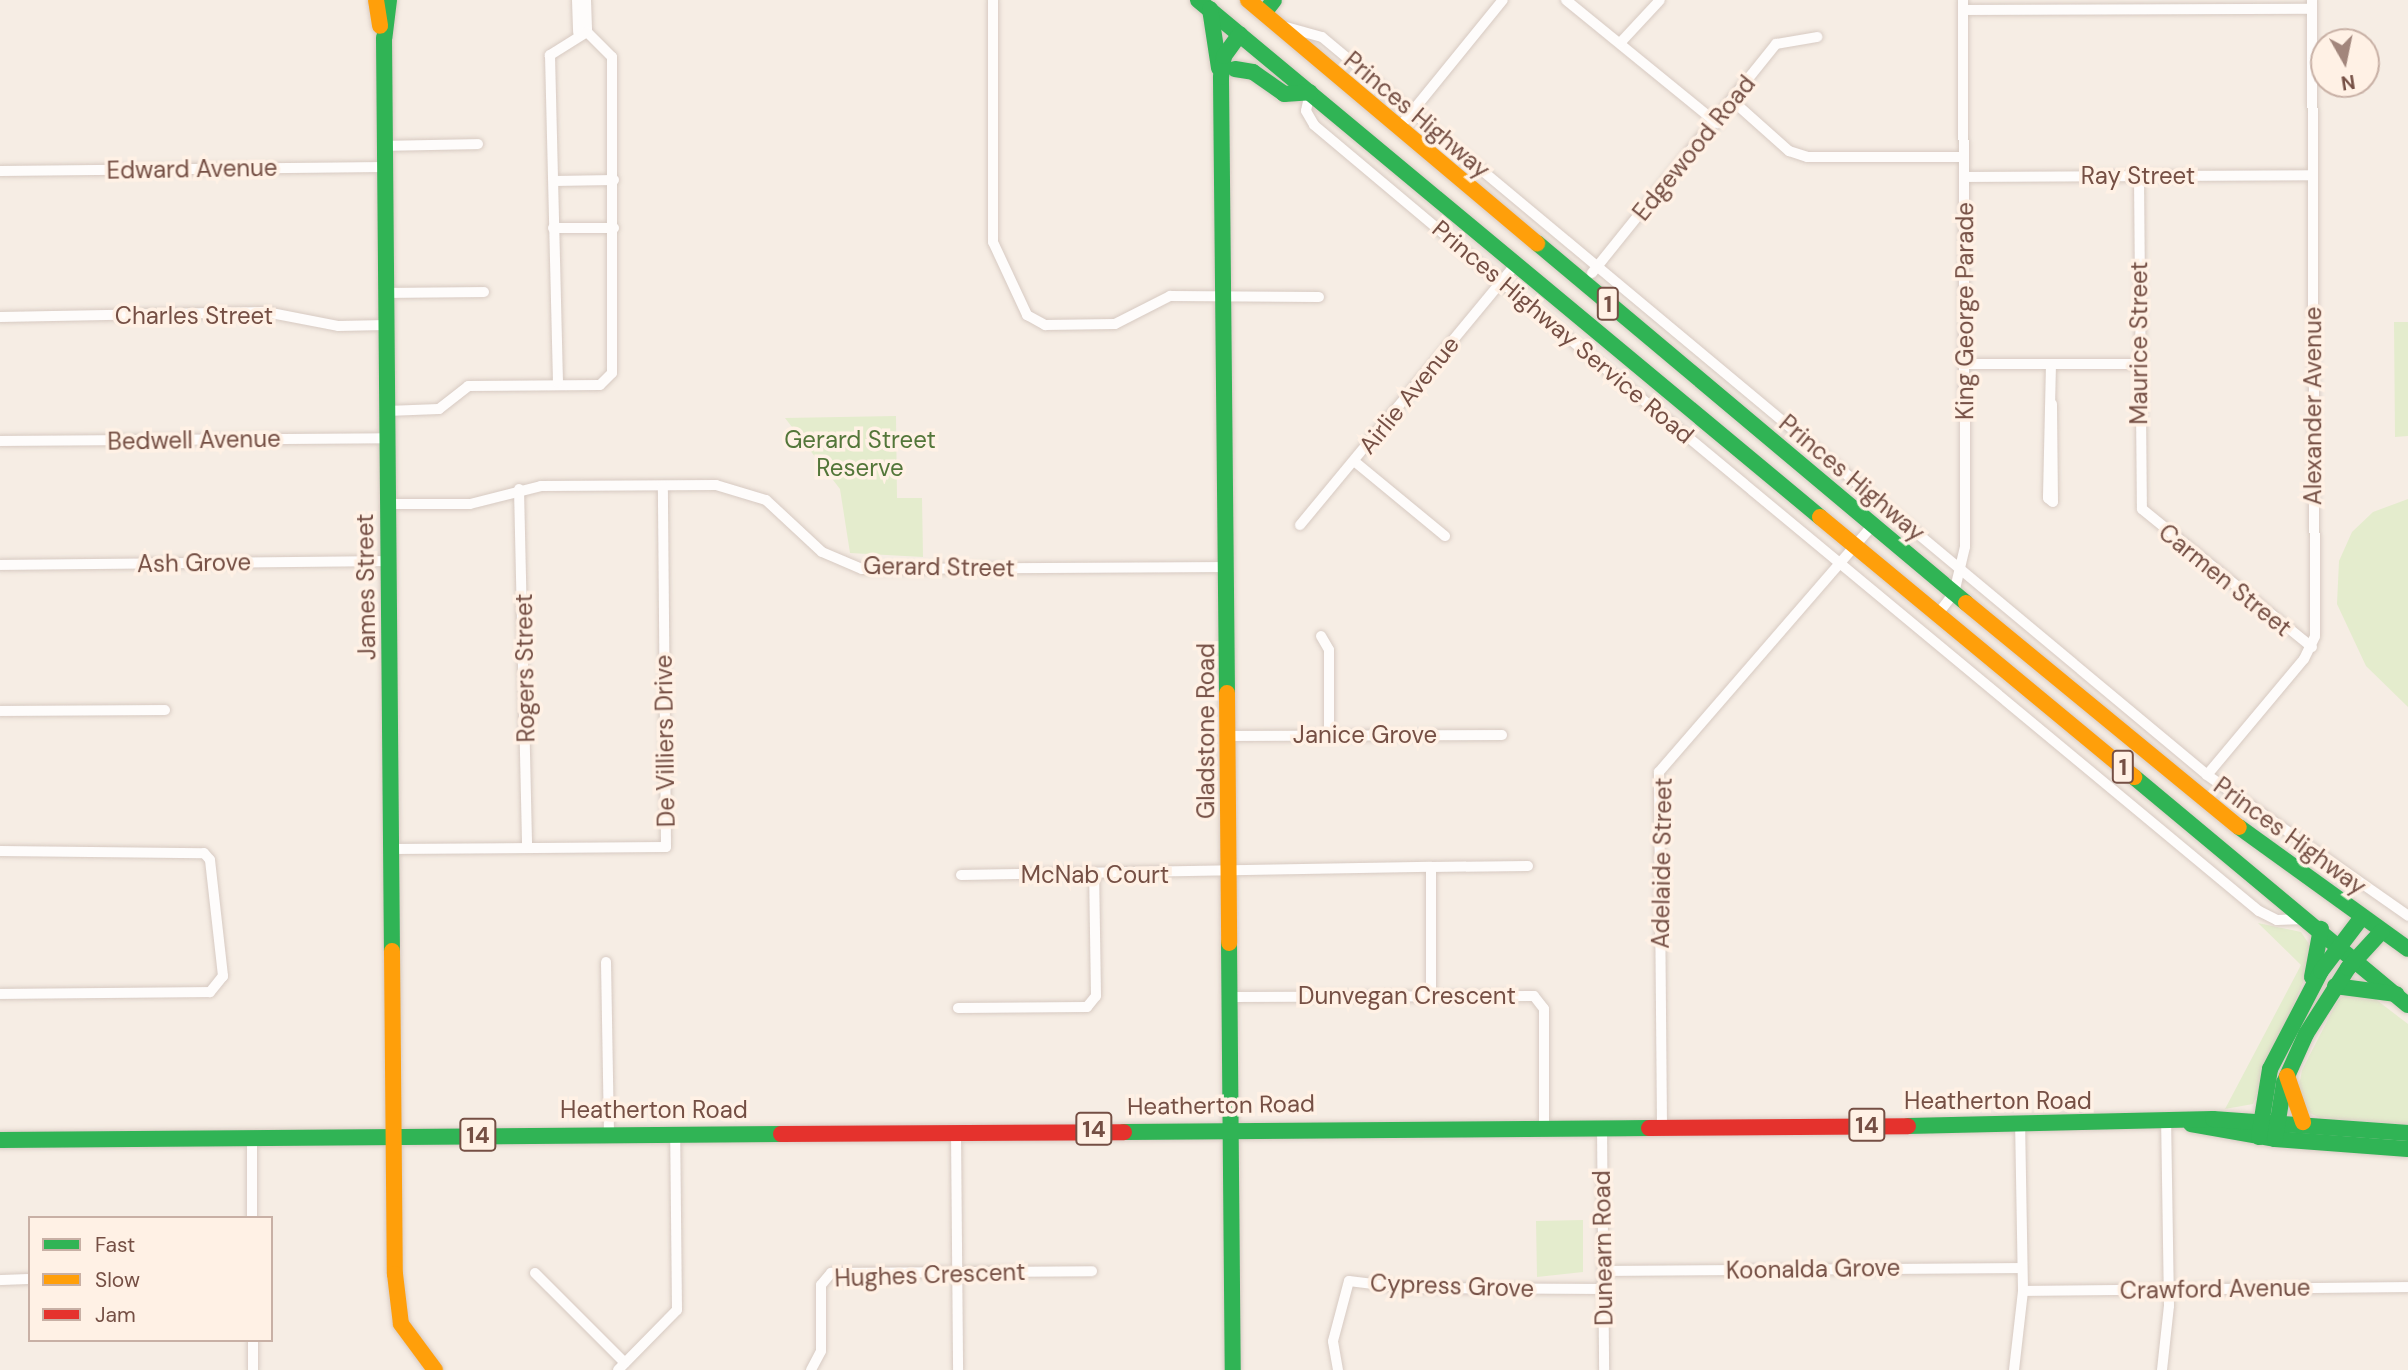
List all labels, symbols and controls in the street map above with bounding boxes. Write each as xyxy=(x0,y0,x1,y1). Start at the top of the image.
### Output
north arrow xyxy=(2310,28,2380,98)
street label: Princes Highway xyxy=(1338,46,1496,184)
text: N xyxy=(2339,69,2357,96)
street label: Edgewood Road xyxy=(1627,70,1761,226)
street label: Edward Avenue xyxy=(106,153,278,185)
street label: Ray Street xyxy=(2081,162,2195,190)
street label: King George Parade xyxy=(1951,202,1979,420)
street label: Princes Highway Service Road xyxy=(1427,214,1699,450)
street label: Maurice Street xyxy=(2125,261,2153,425)
road number: 1 xyxy=(1596,284,1620,324)
street label: Charles Street xyxy=(115,302,273,330)
street label: Alexander Avenue xyxy=(2299,307,2327,505)
street label: Airlie Avenue xyxy=(1353,330,1465,460)
street label: Princes Highway xyxy=(1773,409,1931,547)
street label: Bedwell Avenue xyxy=(107,424,281,456)
park label: Gerard Street Reserve xyxy=(784,426,936,482)
street label: James Street xyxy=(350,513,382,661)
street label: Carmen Street xyxy=(2153,518,2297,642)
street label: Ash Grove xyxy=(137,548,251,578)
street label: Gerard Street xyxy=(863,551,1015,583)
street label: Rogers Street xyxy=(509,593,541,743)
street label: Gladstone Road xyxy=(1192,643,1220,819)
street label: De Villiers Drive xyxy=(649,654,681,828)
street label: Janice Grove xyxy=(1293,721,1437,749)
road number: 1 xyxy=(2111,748,2135,786)
street label: Princes Highway xyxy=(2208,771,2372,901)
street label: Adelaide Street xyxy=(1646,777,1678,949)
street label: McNab Court xyxy=(1021,861,1169,889)
street label: Dunvegan Crescent xyxy=(1298,982,1516,1010)
street label: Heatherton Road xyxy=(1904,1087,2092,1115)
street label: Heatherton Road xyxy=(1127,1089,1315,1121)
street label: Heatherton Road xyxy=(560,1096,748,1124)
road number: 14 xyxy=(1848,1106,1886,1144)
road number: 14 xyxy=(1075,1110,1113,1148)
road number: 14 xyxy=(459,1116,497,1154)
street label: Dunearn Road xyxy=(1587,1170,1619,1326)
legend xyxy=(28,1216,273,1342)
text: Fast xyxy=(95,1231,135,1259)
street label: Koonalda Grove xyxy=(1726,1253,1900,1285)
street label: Hughes Crescent xyxy=(834,1257,1026,1293)
text: Slow xyxy=(95,1266,140,1294)
street label: Cypress Grove xyxy=(1370,1269,1534,1303)
street label: Crawford Avenue xyxy=(2119,1273,2311,1305)
text: Jam xyxy=(95,1301,136,1329)

